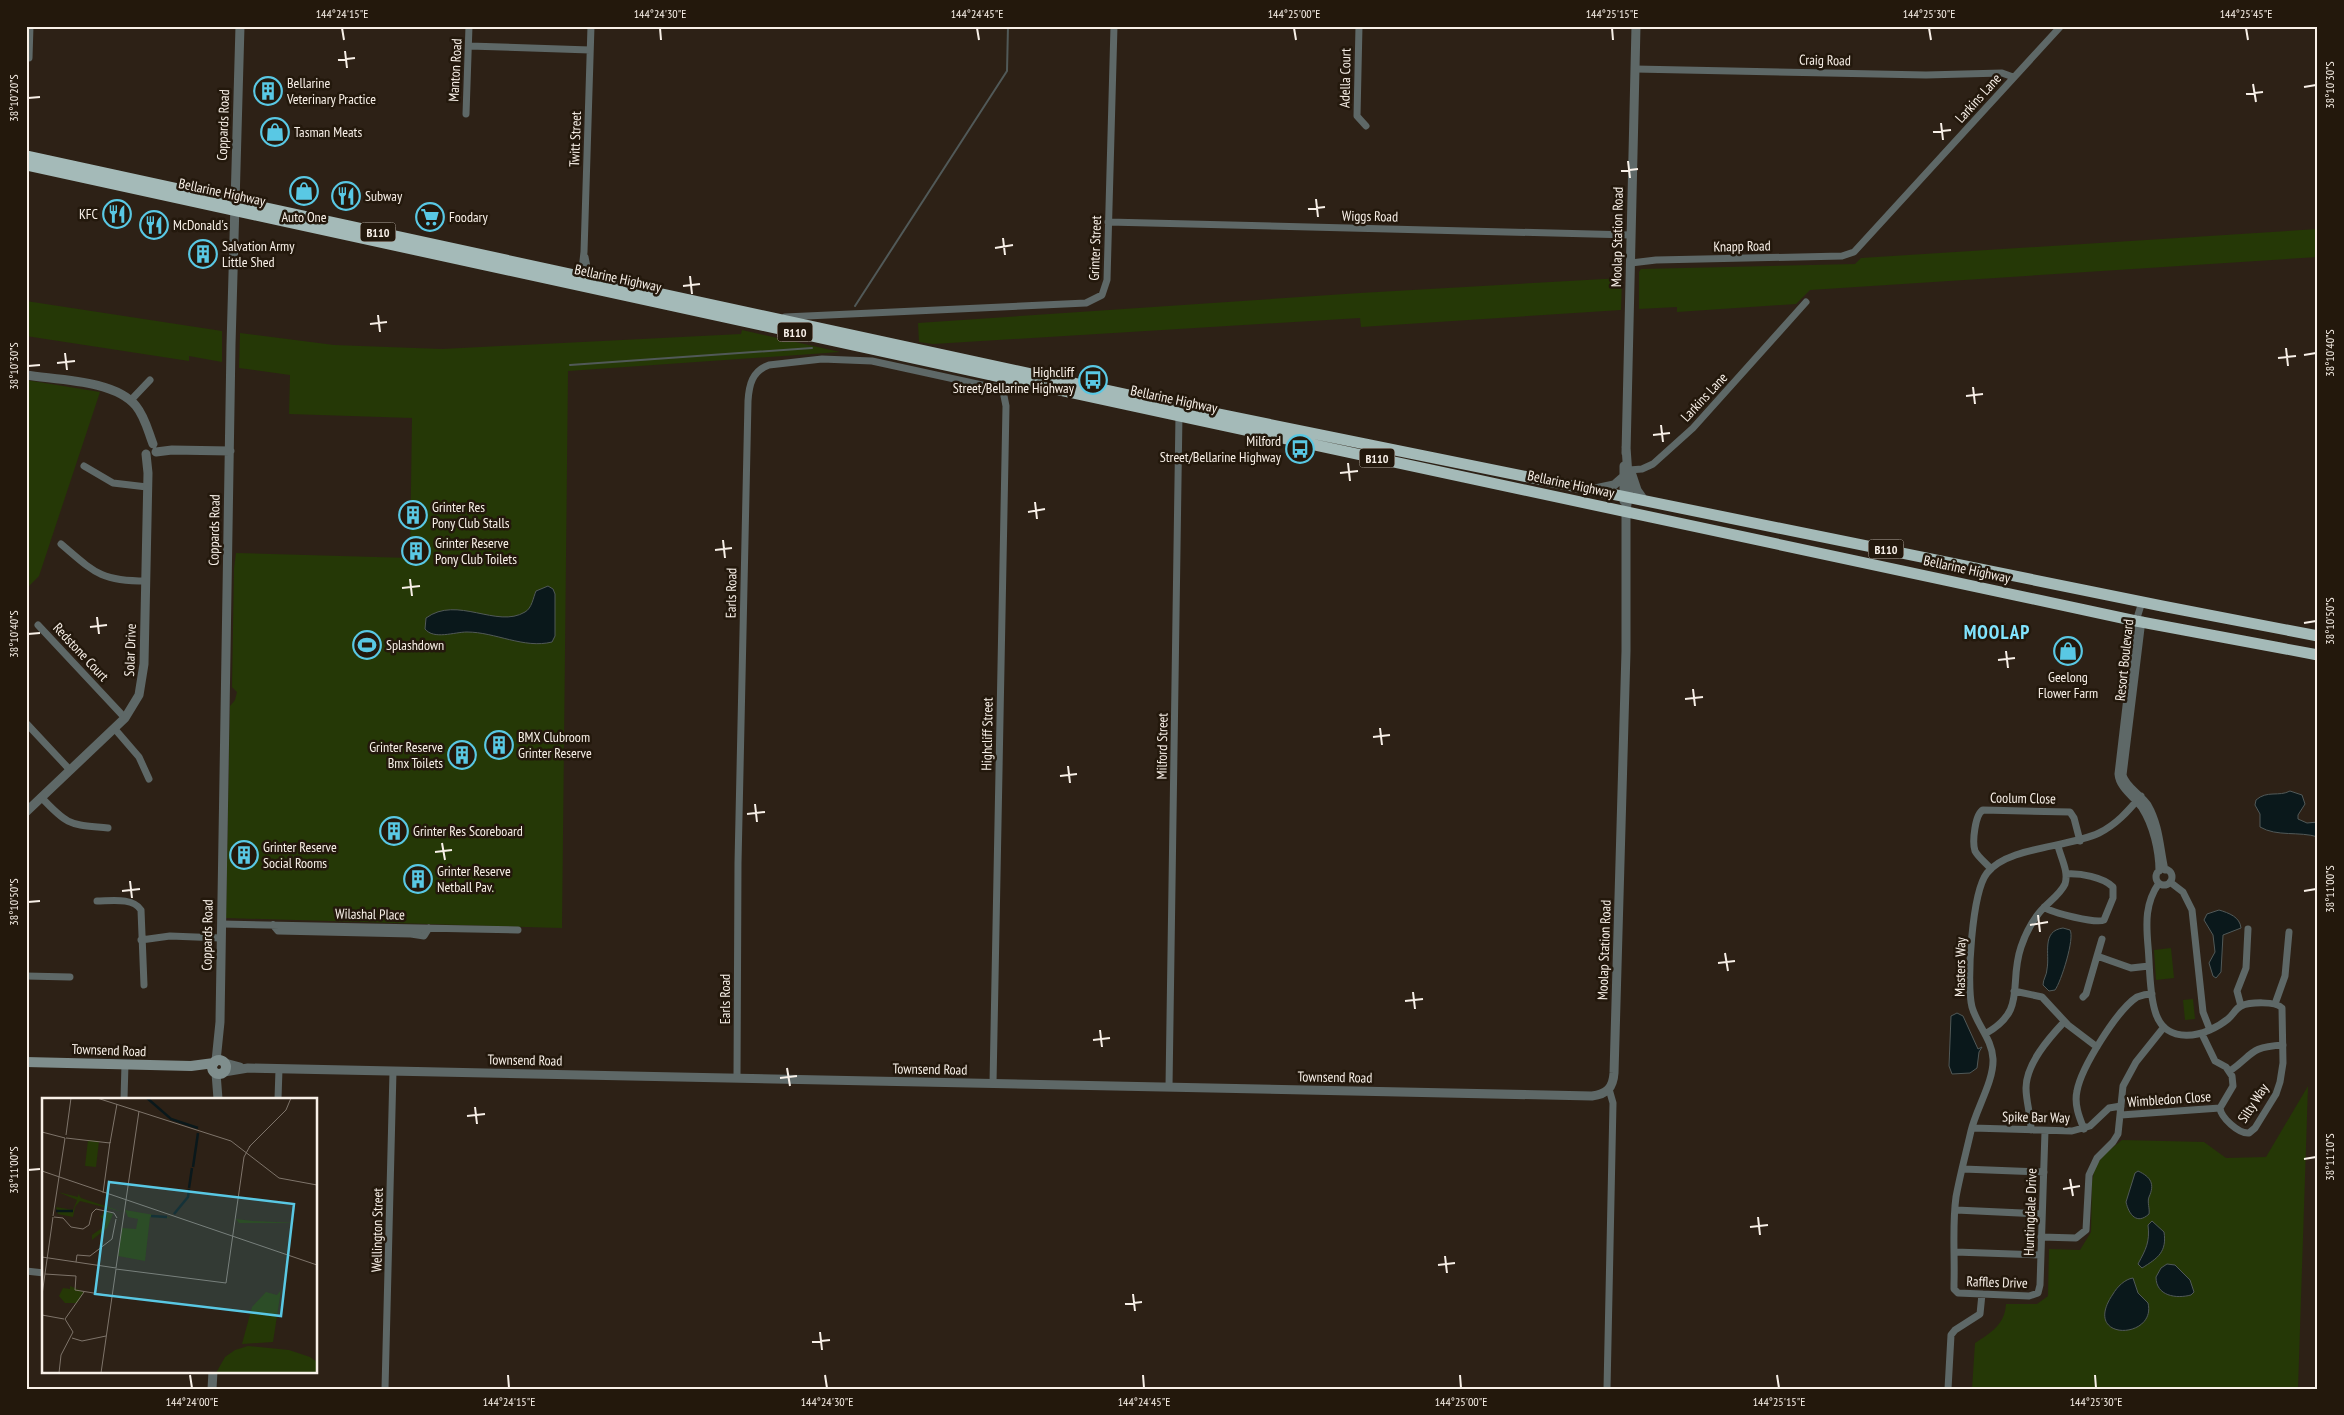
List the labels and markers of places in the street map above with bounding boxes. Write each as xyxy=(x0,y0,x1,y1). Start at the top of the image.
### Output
place label: Bellarine Veterinary Practice xyxy=(286,74,376,108)
building icon: Bellarine Veterinary Practice xyxy=(253,76,283,106)
shop icon: Tasman Meats xyxy=(260,117,290,147)
place label: Tasman Meats xyxy=(294,123,362,141)
shop icon: Auto One xyxy=(289,176,319,206)
restaurant icon: Subway xyxy=(331,181,361,211)
place label: Subway xyxy=(365,187,403,205)
restaurant icon: KFC xyxy=(102,199,132,229)
supermarket icon: Foodary xyxy=(415,202,445,232)
place label: KFC xyxy=(79,205,99,223)
place label: Auto One xyxy=(281,208,327,226)
place label: Foodary xyxy=(449,208,488,226)
restaurant icon: McDonald's xyxy=(139,210,169,240)
place label: McDonald's xyxy=(173,216,228,234)
place label: Salvation Army Little Shed xyxy=(222,237,295,271)
building icon: Salvation Army Little Shed xyxy=(188,239,218,269)
place label: Highcliff Street/Bellarine Highway xyxy=(953,363,1075,397)
bus stop icon: Highcliff Street/Bellarine Highway xyxy=(1078,365,1108,395)
place label: Milford Street/Bellarine Highway xyxy=(1160,432,1282,466)
bus stop icon: Milford Street/Bellarine Highway xyxy=(1285,434,1315,464)
place label: Grinter Res Pony Club Stalls xyxy=(432,498,510,532)
building icon: Grinter Res Pony Club Stalls xyxy=(398,500,428,530)
place label: Grinter Reserve Pony Club Toilets xyxy=(435,534,517,568)
building icon: Grinter Reserve Pony Club Toilets xyxy=(401,536,431,566)
sports icon: Splashdown xyxy=(352,630,382,660)
place label: Splashdown xyxy=(386,636,444,654)
shop icon: Geelong Flower Farm xyxy=(2053,636,2083,666)
place label: Geelong Flower Farm xyxy=(2038,668,2098,702)
place label: BMX Clubroom Grinter Reserve xyxy=(518,728,592,762)
building icon: BMX Clubroom Grinter Reserve xyxy=(484,730,514,760)
place label: Grinter Reserve Bmx Toilets xyxy=(369,738,443,772)
building icon: Grinter Reserve Bmx Toilets xyxy=(447,740,477,770)
building icon: Grinter Res Scoreboard xyxy=(379,816,409,846)
place label: Grinter Res Scoreboard xyxy=(413,822,523,840)
place label: Grinter Reserve Social Rooms xyxy=(263,838,337,872)
building icon: Grinter Reserve Social Rooms xyxy=(229,840,259,870)
place label: Grinter Reserve Netball Pav. xyxy=(437,862,511,896)
building icon: Grinter Reserve Netball Pav. xyxy=(403,864,433,894)

